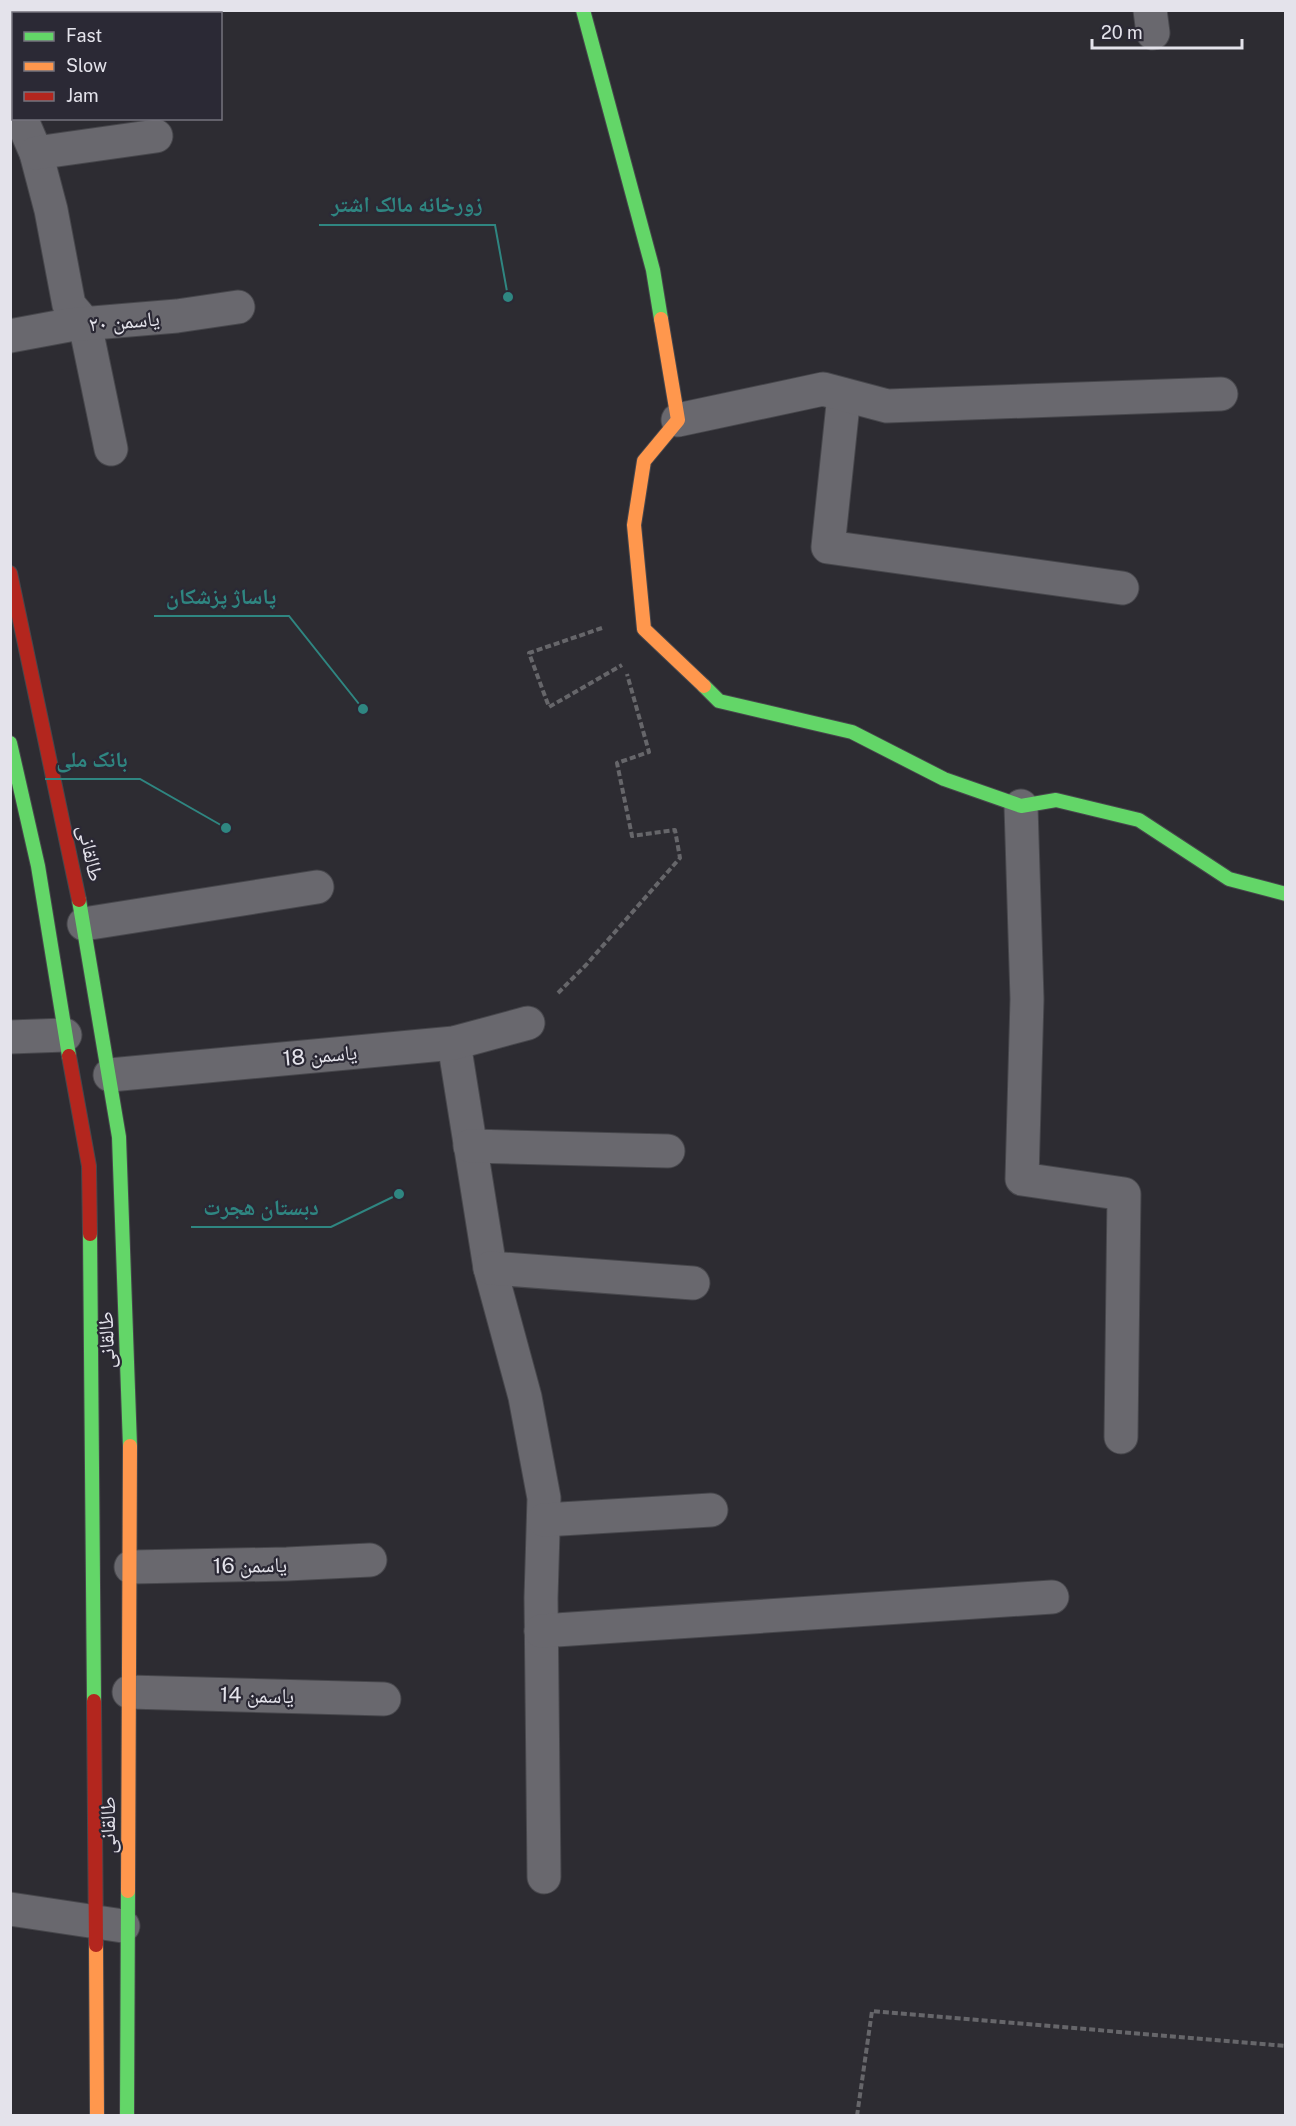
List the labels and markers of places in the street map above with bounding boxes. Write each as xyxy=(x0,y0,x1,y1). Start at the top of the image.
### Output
callout: زورخانه مالک اشتر xyxy=(319,185,495,225)
callout: پاساژ پزشکان xyxy=(154,576,289,616)
callout: بانک ملی xyxy=(45,739,140,779)
callout: دبستان هجرت xyxy=(191,1187,331,1227)

